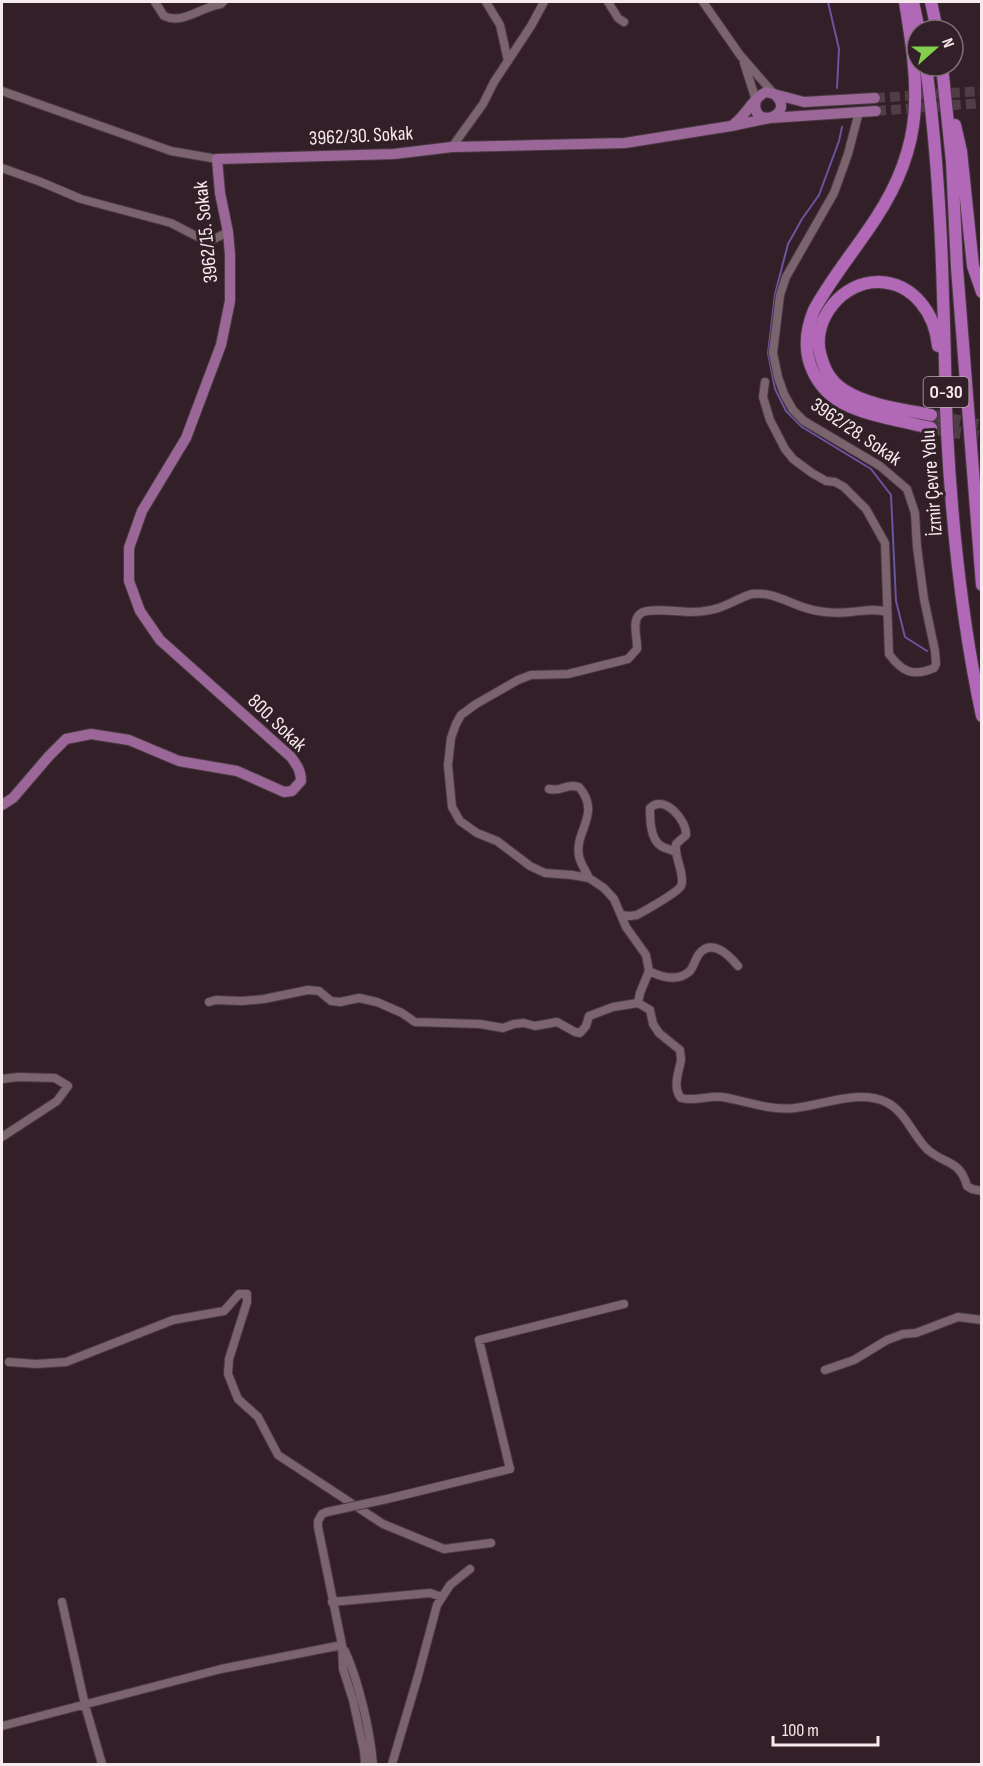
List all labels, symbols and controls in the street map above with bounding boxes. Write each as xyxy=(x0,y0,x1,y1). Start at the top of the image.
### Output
north arrow xyxy=(905,18,965,78)
text: N xyxy=(937,36,958,51)
street label: 3962/30. Sokak xyxy=(308,121,414,151)
street label: 3962/15. Sokak xyxy=(189,179,223,284)
road number: O-30 xyxy=(924,377,968,407)
street label: 3962/28. Sokak xyxy=(806,393,906,471)
street label: İzmir Çevre Yolu xyxy=(916,429,948,537)
street label: 800. Sokak xyxy=(242,689,312,757)
scale bar xyxy=(773,1709,878,1747)
text: 100 m xyxy=(782,1720,819,1741)

